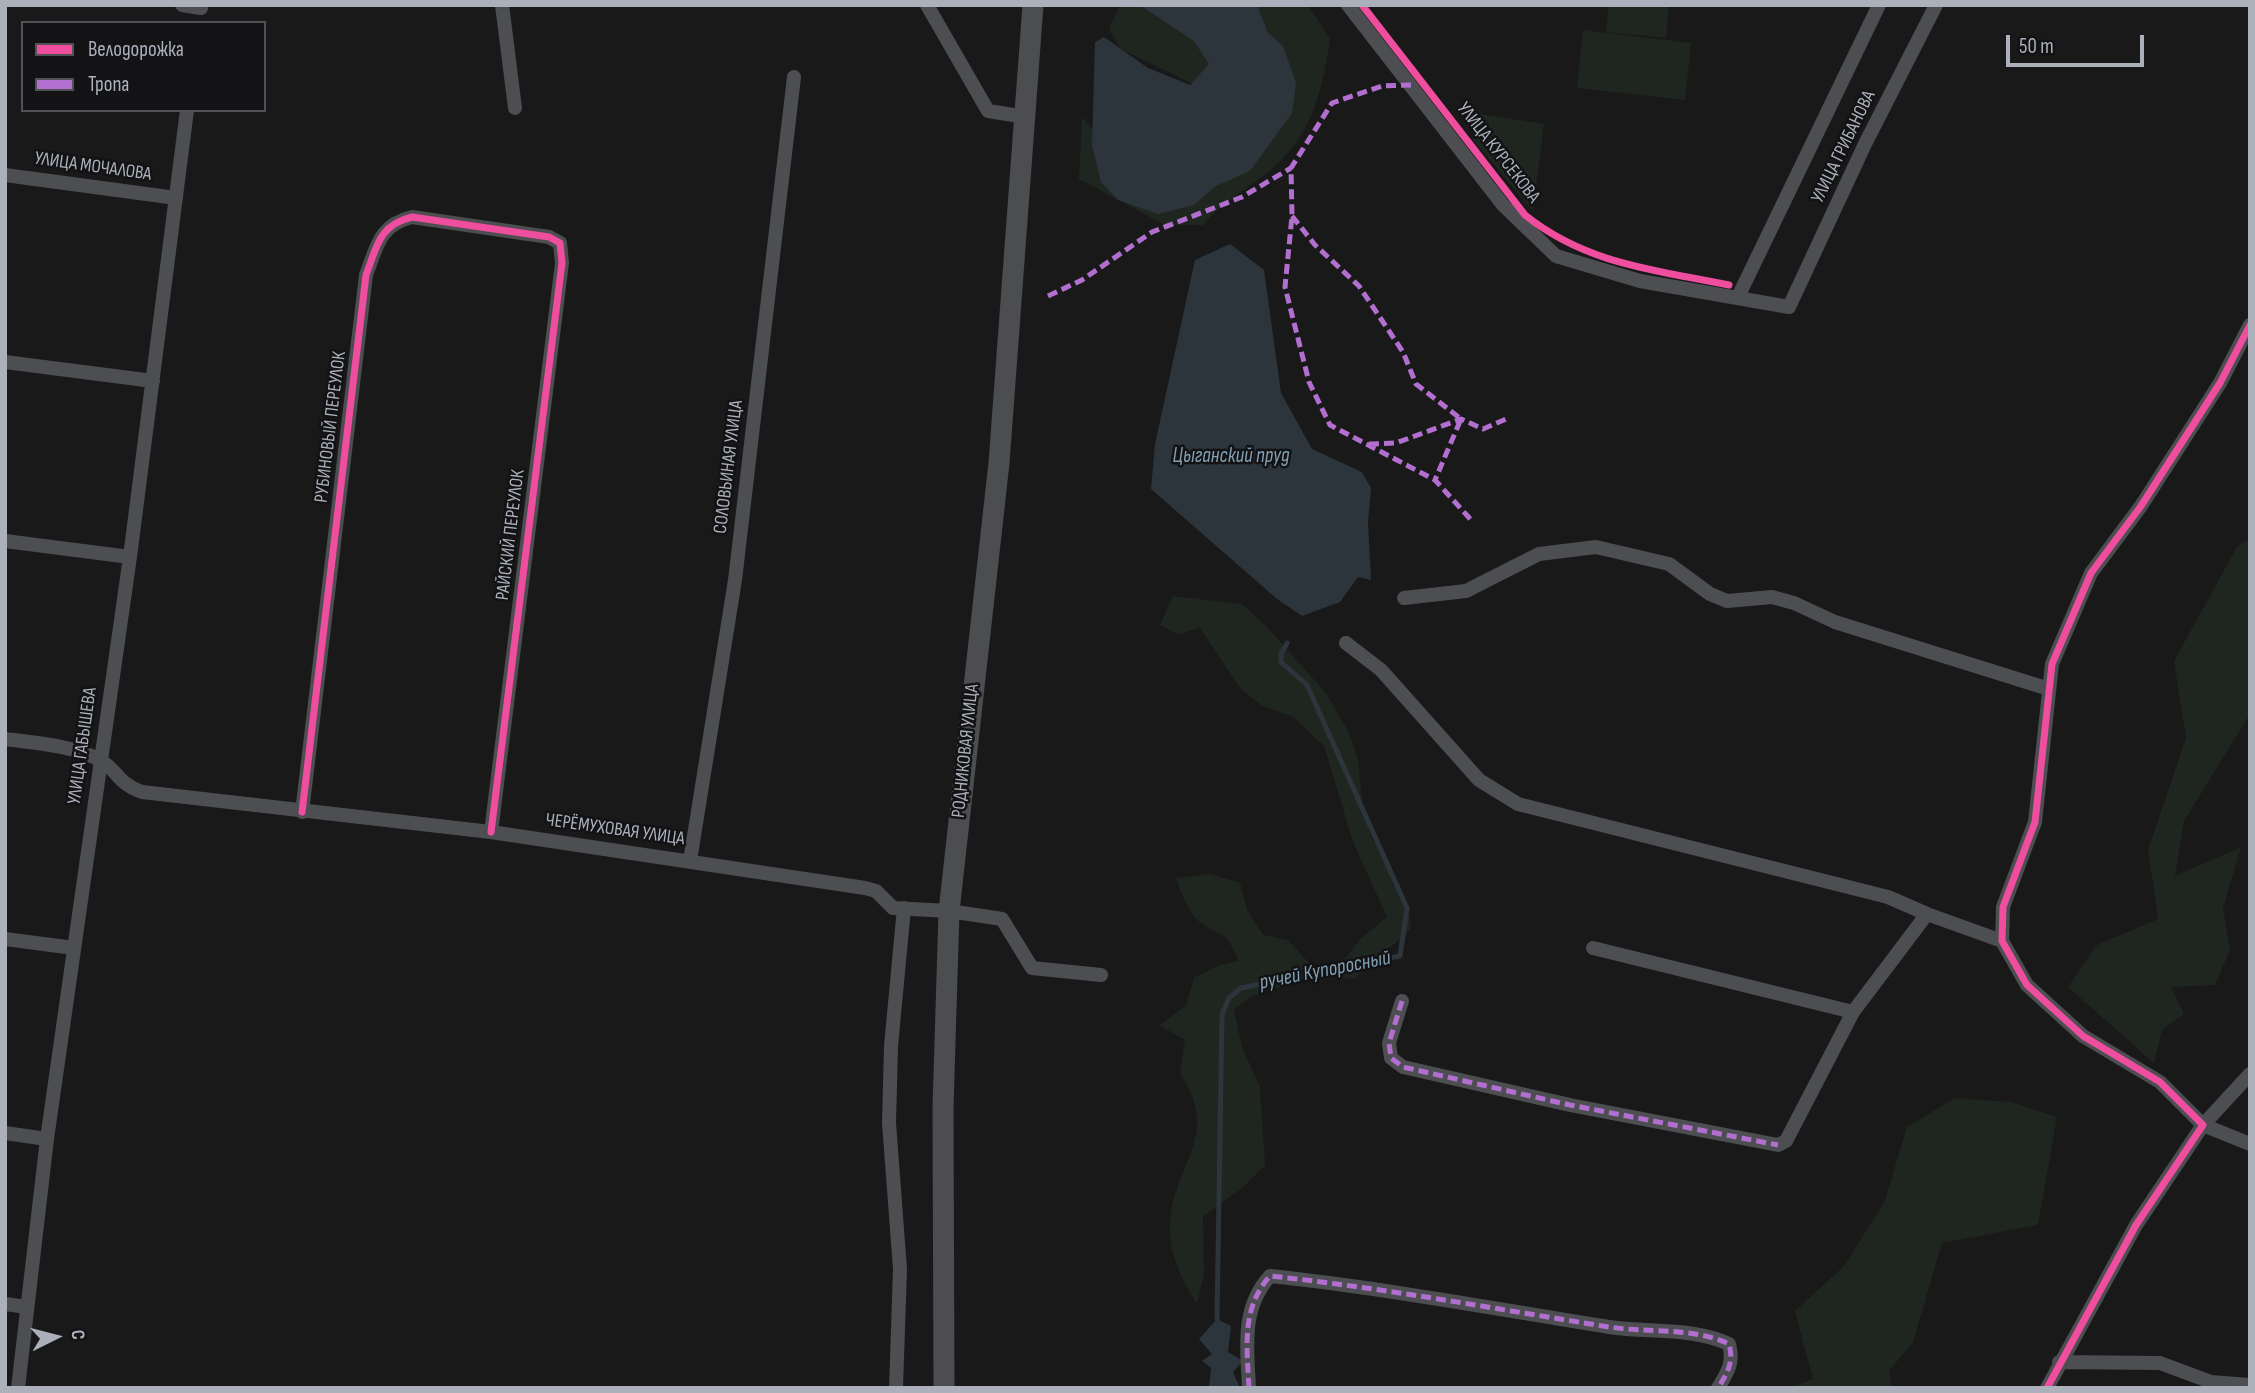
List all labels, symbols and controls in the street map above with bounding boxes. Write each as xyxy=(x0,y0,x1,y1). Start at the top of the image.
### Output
legend xyxy=(21,21,266,112)
scale bar xyxy=(2010,21,2148,65)
text: 50 m xyxy=(2019,34,2054,59)
text: Велодорожка xyxy=(88,37,184,62)
text: Тропа xyxy=(88,72,129,97)
street label: УЛИЦА ГРИБАНОВА xyxy=(1807,87,1881,207)
street label: УЛИЦА КУРСЕКОВА xyxy=(1452,98,1544,208)
street label: УЛИЦА МОЧАЛОВА xyxy=(33,148,153,186)
street label: РУБИНОВЫЙ ПЕРЕУЛОК xyxy=(310,350,352,504)
street label: СОЛОВЬИНАЯ УЛИЦА xyxy=(710,399,748,535)
water label: Цыганский пруд xyxy=(1173,444,1289,470)
street label: РАЙСКИЙ ПЕРЕУЛОК xyxy=(492,468,530,602)
street label: РОДНИКОВАЯ УЛИЦА xyxy=(948,683,984,819)
street label: УЛИЦА ГАБЫШЕВА xyxy=(64,686,102,806)
street label: ЧЕРЁМУХОВАЯ УЛИЦА xyxy=(544,809,686,851)
water label: ручей Купоросный xyxy=(1257,946,1393,996)
north arrow xyxy=(21,1302,91,1372)
text: С xyxy=(65,1329,89,1341)

